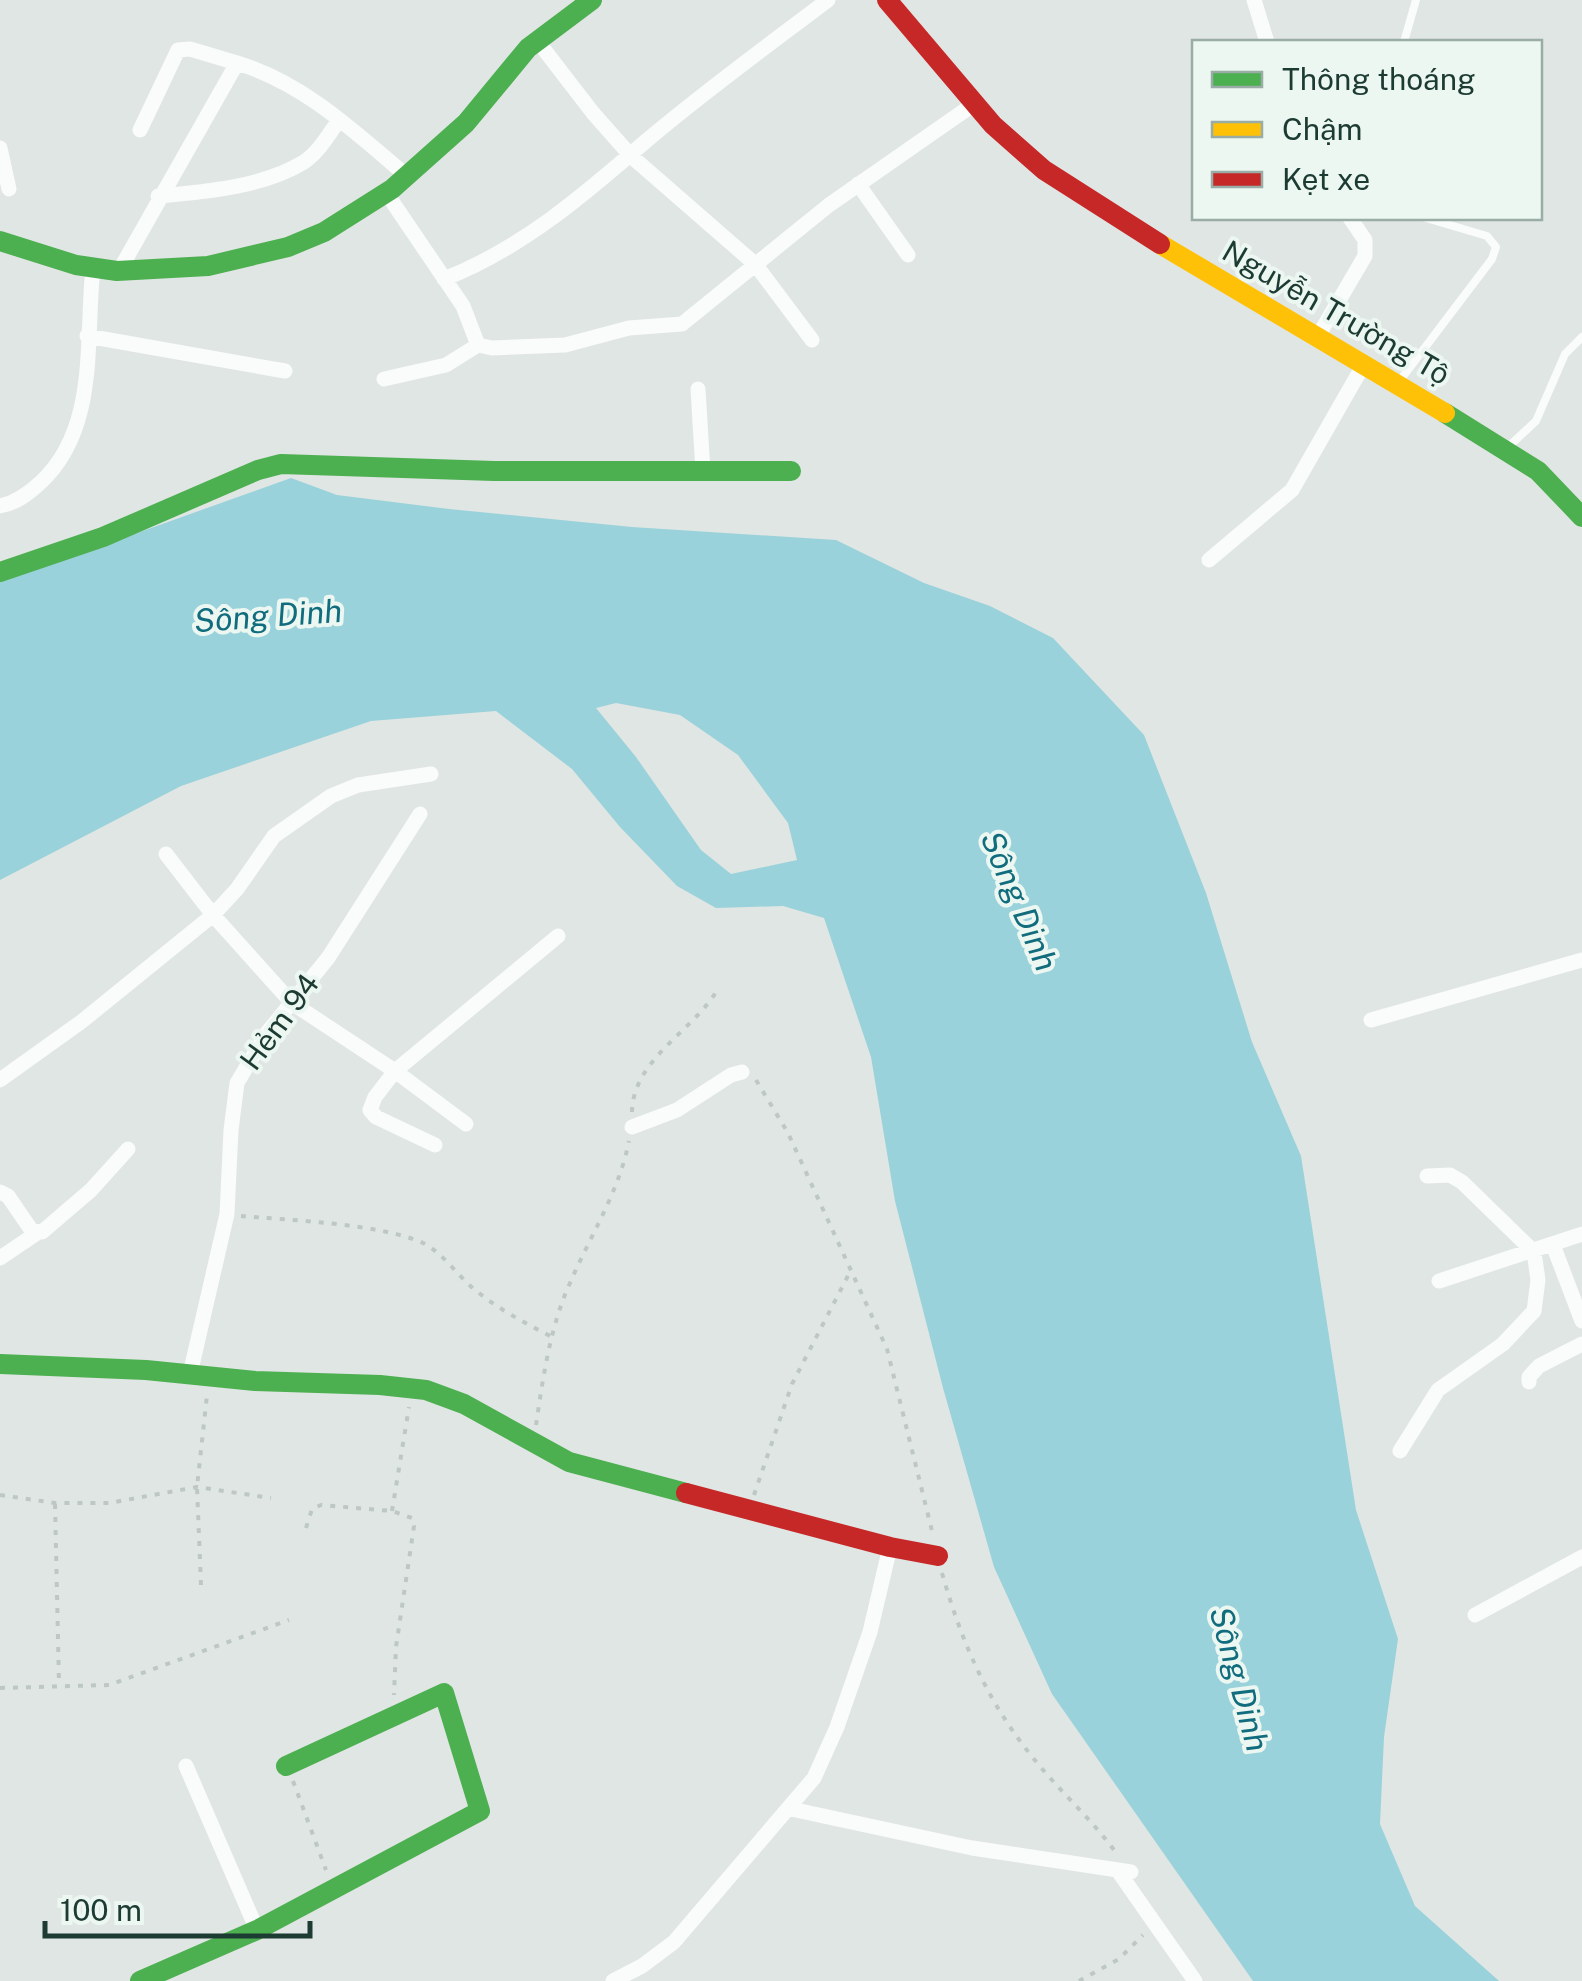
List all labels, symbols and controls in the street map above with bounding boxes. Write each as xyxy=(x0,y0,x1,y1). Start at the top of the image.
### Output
legend xyxy=(1192,40,1542,220)
text: Thông thoáng xyxy=(1282,61,1476,97)
text: Chậm xyxy=(1282,111,1362,147)
text: Kẹt xe xyxy=(1282,161,1370,197)
street label: Nguyễn Trường Tộ xyxy=(1216,232,1457,392)
water label: Sông Dinh xyxy=(193,592,343,639)
water label: Sông Dinh xyxy=(973,825,1065,976)
street label: Hẻm 94 xyxy=(232,966,326,1077)
water label: Sông Dinh xyxy=(1202,1602,1277,1755)
scale bar xyxy=(45,1876,310,1938)
text: 100 m xyxy=(60,1892,142,1928)

